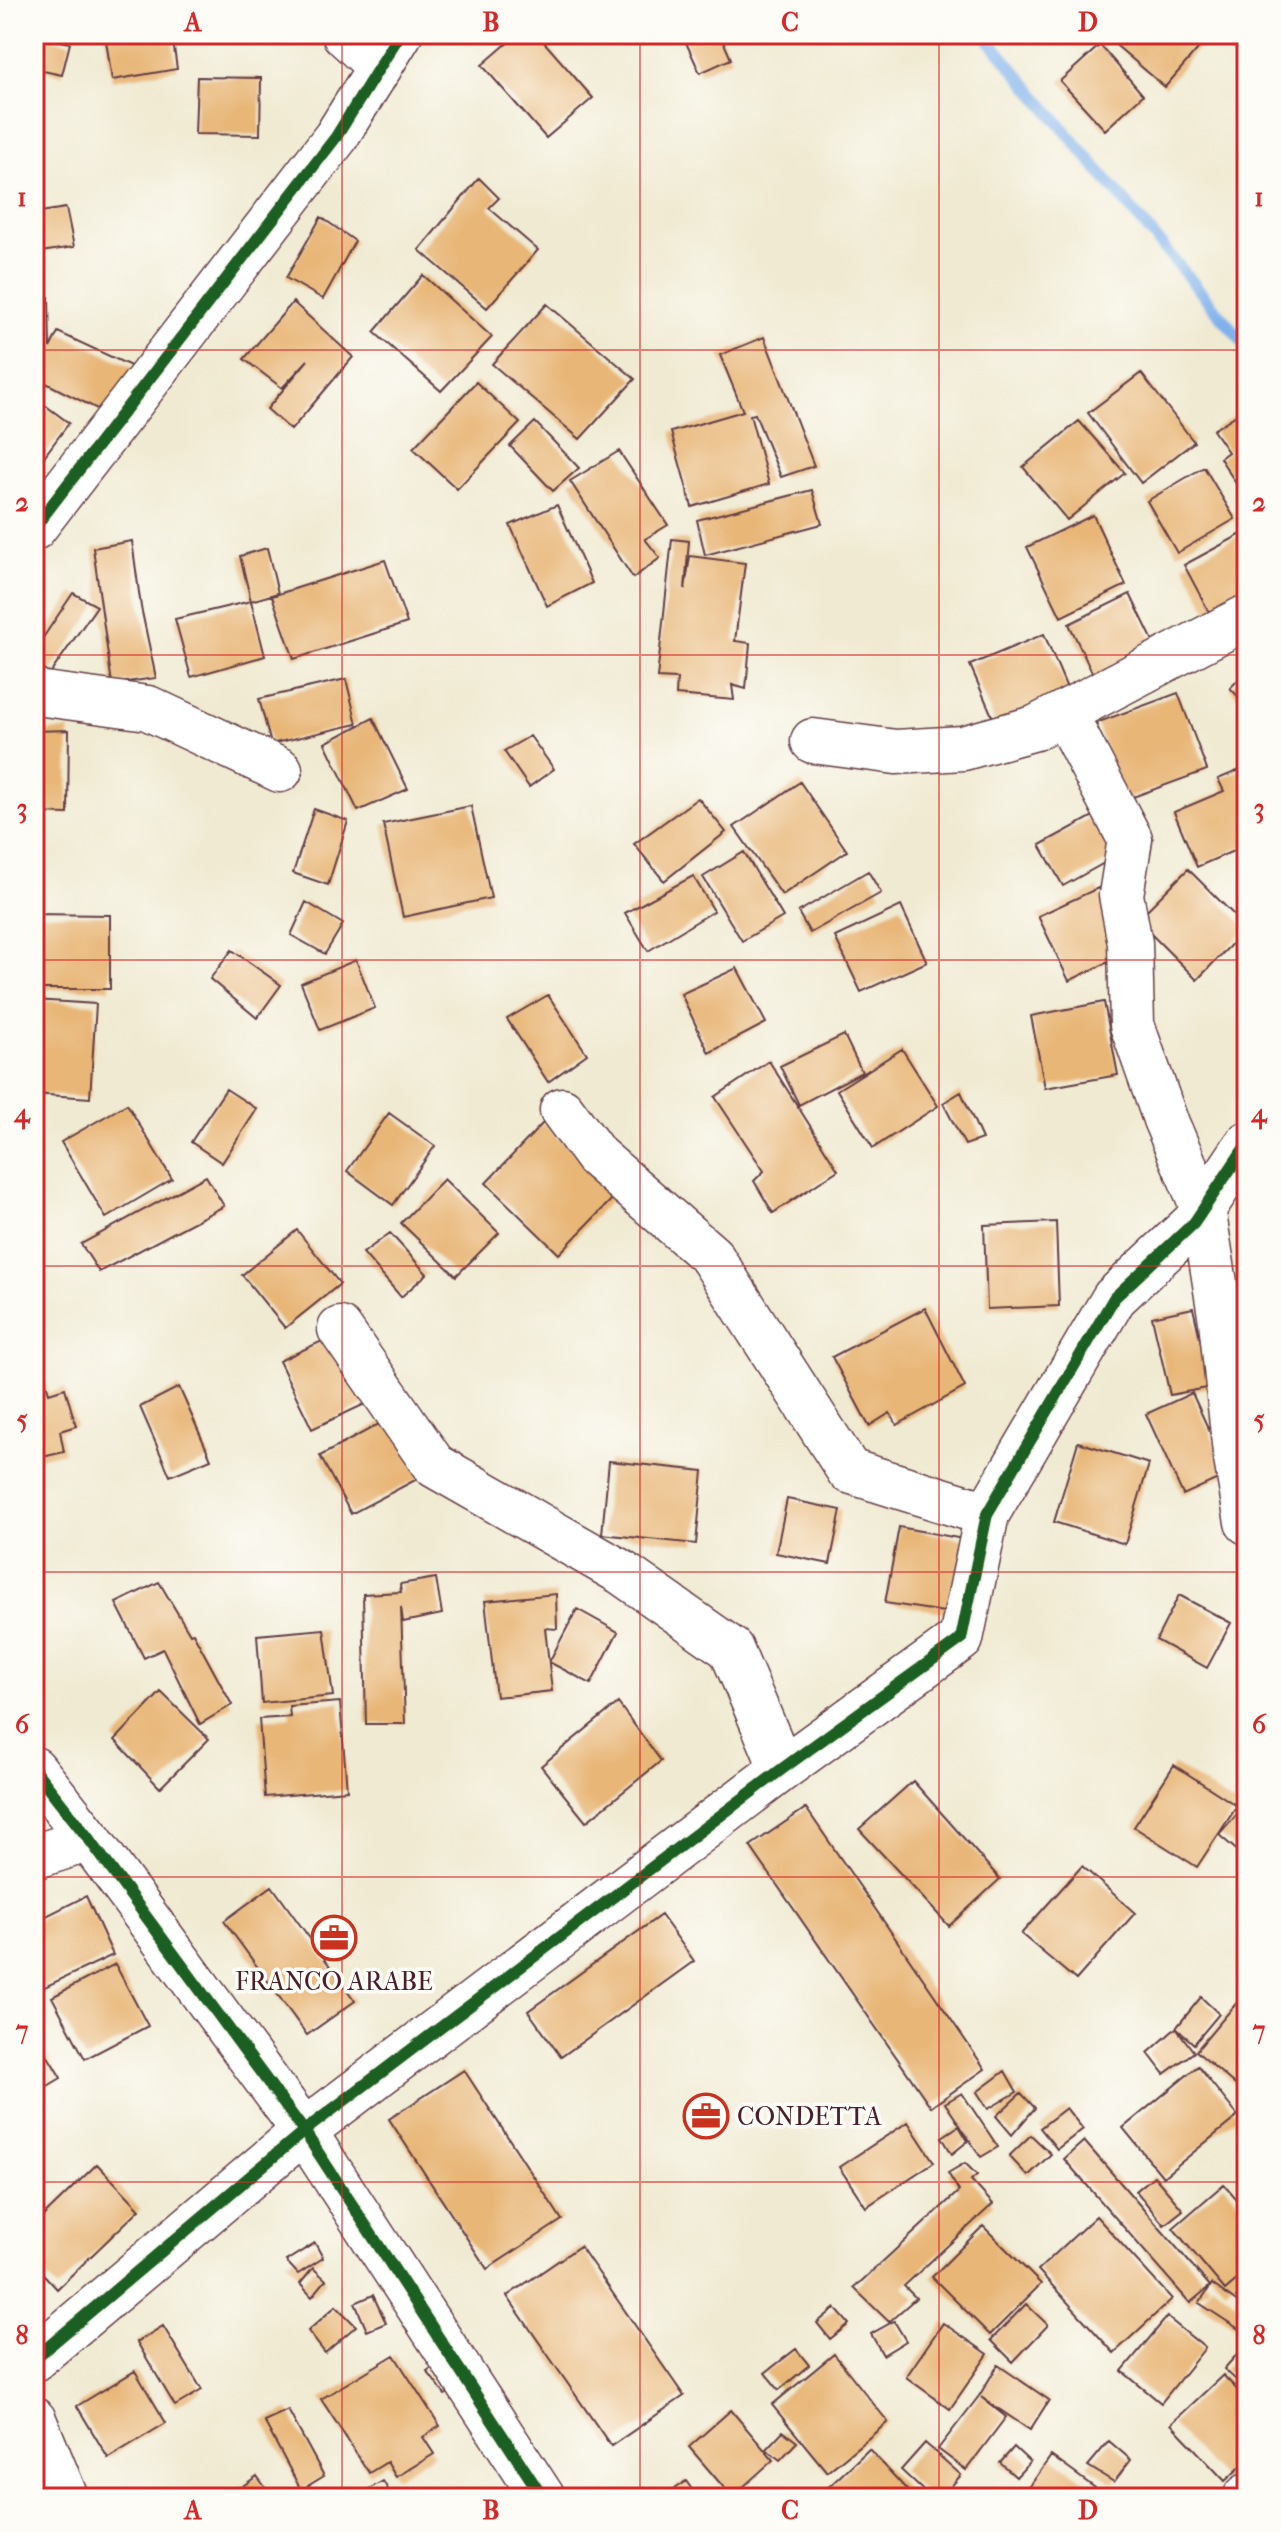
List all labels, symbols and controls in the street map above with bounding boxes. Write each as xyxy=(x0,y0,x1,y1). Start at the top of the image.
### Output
text: A xyxy=(183,7,203,38)
text: B xyxy=(483,7,500,38)
text: C xyxy=(781,7,799,38)
text: D xyxy=(1078,7,1098,38)
text: 1 xyxy=(17,182,27,213)
text: 1 xyxy=(1254,182,1264,213)
text: 2 xyxy=(15,487,29,518)
text: 2 xyxy=(1252,487,1266,518)
text: 3 xyxy=(17,793,27,824)
text: 3 xyxy=(1254,793,1264,824)
text: 4 xyxy=(13,1098,31,1130)
text: 4 xyxy=(1250,1098,1268,1130)
text: 5 xyxy=(16,1404,28,1435)
text: 5 xyxy=(1253,1404,1265,1435)
text: 6 xyxy=(15,1709,30,1740)
text: 6 xyxy=(1252,1709,1267,1740)
office icon: FRANCO ARABE xyxy=(310,1914,358,1962)
place label: FRANCO ARABE xyxy=(235,1966,433,1997)
text: 7 xyxy=(15,2015,29,2046)
text: 7 xyxy=(1252,2015,1266,2046)
office icon: CONDETTA xyxy=(682,2092,730,2140)
place label: CONDETTA xyxy=(737,2101,883,2132)
text: 8 xyxy=(15,2320,29,2351)
text: 8 xyxy=(1252,2320,1266,2351)
text: A xyxy=(183,2495,203,2526)
text: B xyxy=(483,2495,500,2526)
text: C xyxy=(781,2495,799,2526)
text: D xyxy=(1078,2495,1098,2526)

